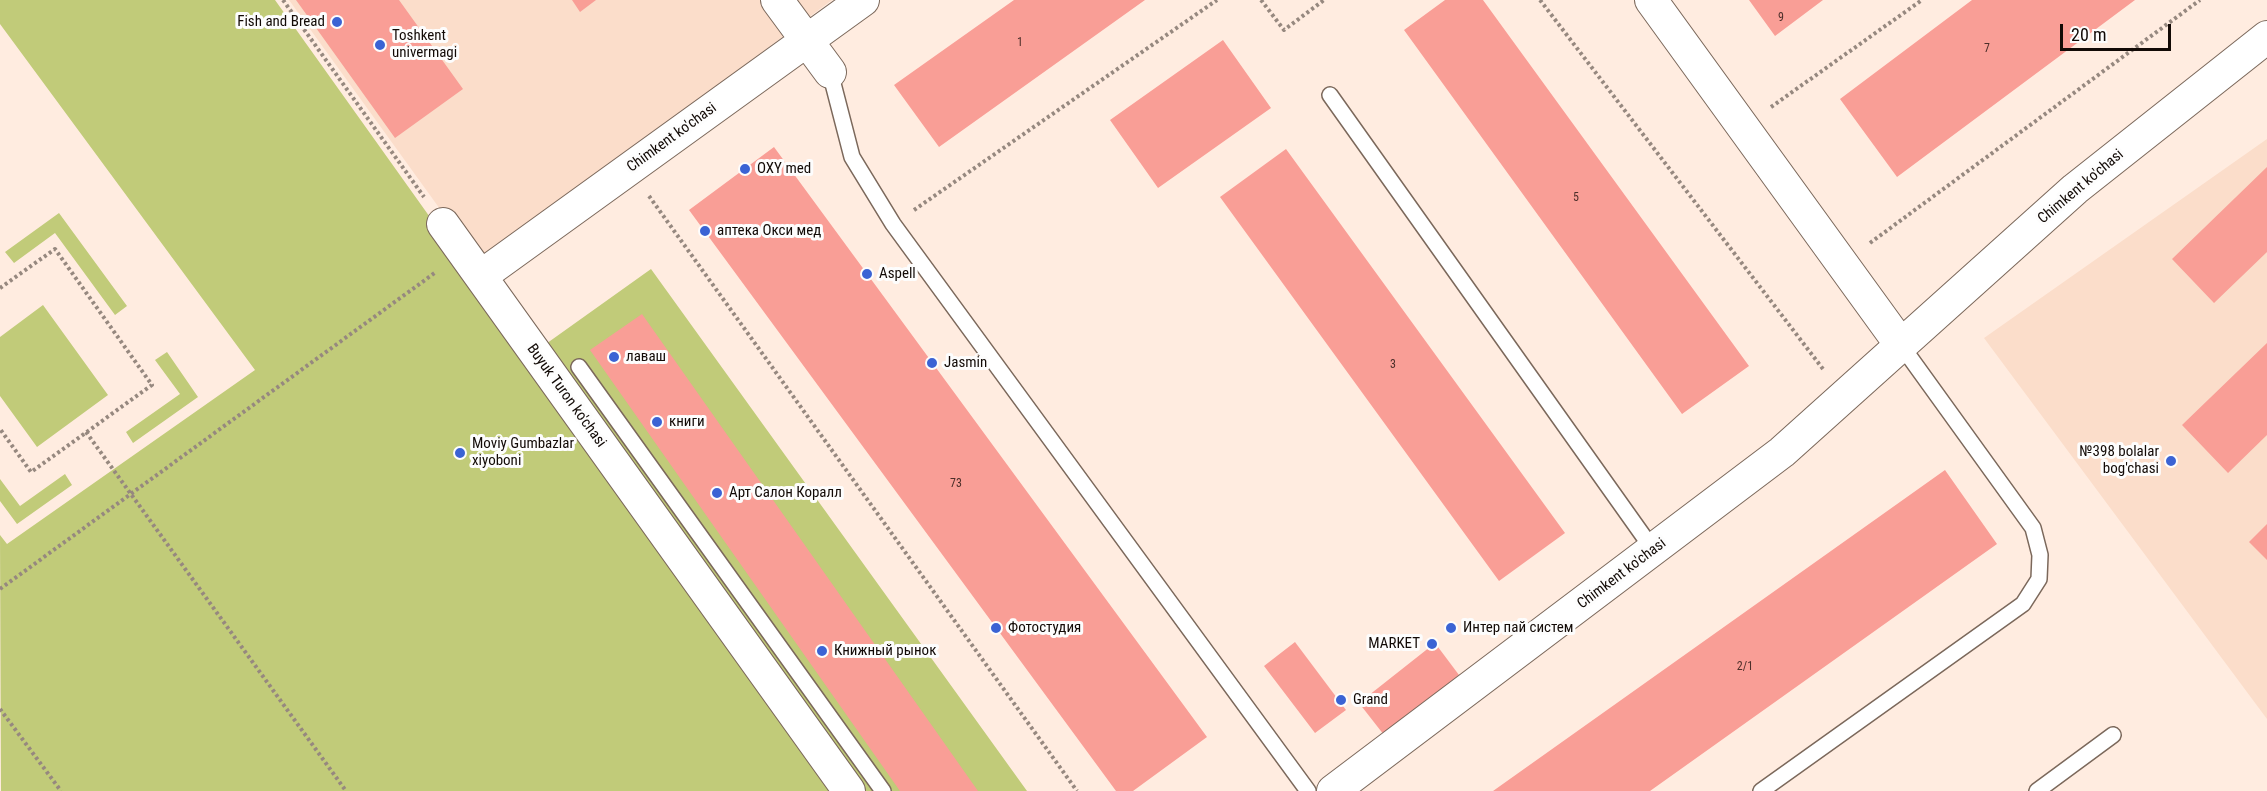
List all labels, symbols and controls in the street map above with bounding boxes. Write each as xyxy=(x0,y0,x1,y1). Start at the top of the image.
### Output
house number: 9 xyxy=(1778,11,1784,25)
scale bar xyxy=(2063,12,2174,50)
place label: Fish and Bread xyxy=(237,13,325,31)
marker: Fish and Bread xyxy=(330,15,344,29)
text: 20 m xyxy=(2071,24,2106,45)
place label: Toshkent univermagi xyxy=(392,27,457,62)
house number: 1 xyxy=(1017,36,1023,50)
marker: Toshkent univermagi xyxy=(373,38,387,52)
house number: 7 xyxy=(1984,42,1990,56)
street label: Chimkent ko'chasi xyxy=(624,99,720,177)
street label: Chimkent ko'chasi xyxy=(2034,146,2128,228)
place label: OXY med xyxy=(757,160,811,178)
marker: OXY med xyxy=(738,162,752,176)
house number: 5 xyxy=(1573,191,1579,205)
place label: аптека Окси мед xyxy=(717,222,821,240)
marker: аптека Окси мед xyxy=(698,224,712,238)
place label: Aspell xyxy=(879,265,916,283)
marker: Aspell xyxy=(860,267,874,281)
street label: Buyuk Turon ko'chasi xyxy=(522,341,610,451)
place label: лаваш xyxy=(626,348,666,366)
marker: лаваш xyxy=(607,350,621,364)
place label: Jasmin xyxy=(944,354,987,372)
marker: Jasmin xyxy=(925,356,939,370)
house number: 3 xyxy=(1390,358,1396,372)
place label: книги xyxy=(669,413,705,431)
marker: книги xyxy=(650,415,664,429)
place label: Moviy Gumbazlar xiyoboni xyxy=(472,435,574,470)
place label: №398 bolalar bog'chasi xyxy=(2079,443,2159,478)
marker: Moviy Gumbazlar xiyoboni xyxy=(453,446,467,460)
marker: №398 bolalar bog'chasi xyxy=(2164,454,2178,468)
house number: 73 xyxy=(950,477,962,491)
place label: Арт Салон Коралл xyxy=(729,484,842,502)
marker: Арт Салон Коралл xyxy=(710,486,724,500)
street label: Chimkent ko'chasi xyxy=(1574,535,1670,613)
place label: Фотостудия xyxy=(1008,619,1081,637)
place label: Интер пай систем xyxy=(1463,619,1574,637)
marker: Фотостудия xyxy=(989,621,1003,635)
marker: Интер пай систем xyxy=(1444,621,1458,635)
place label: MARKET xyxy=(1368,635,1420,653)
marker: MARKET xyxy=(1425,637,1439,651)
place label: Книжный рынок xyxy=(834,642,936,660)
marker: Книжный рынок xyxy=(815,644,829,658)
house number: 2/1 xyxy=(1737,660,1753,674)
place label: Grand xyxy=(1353,691,1388,709)
marker: Grand xyxy=(1334,693,1348,707)

